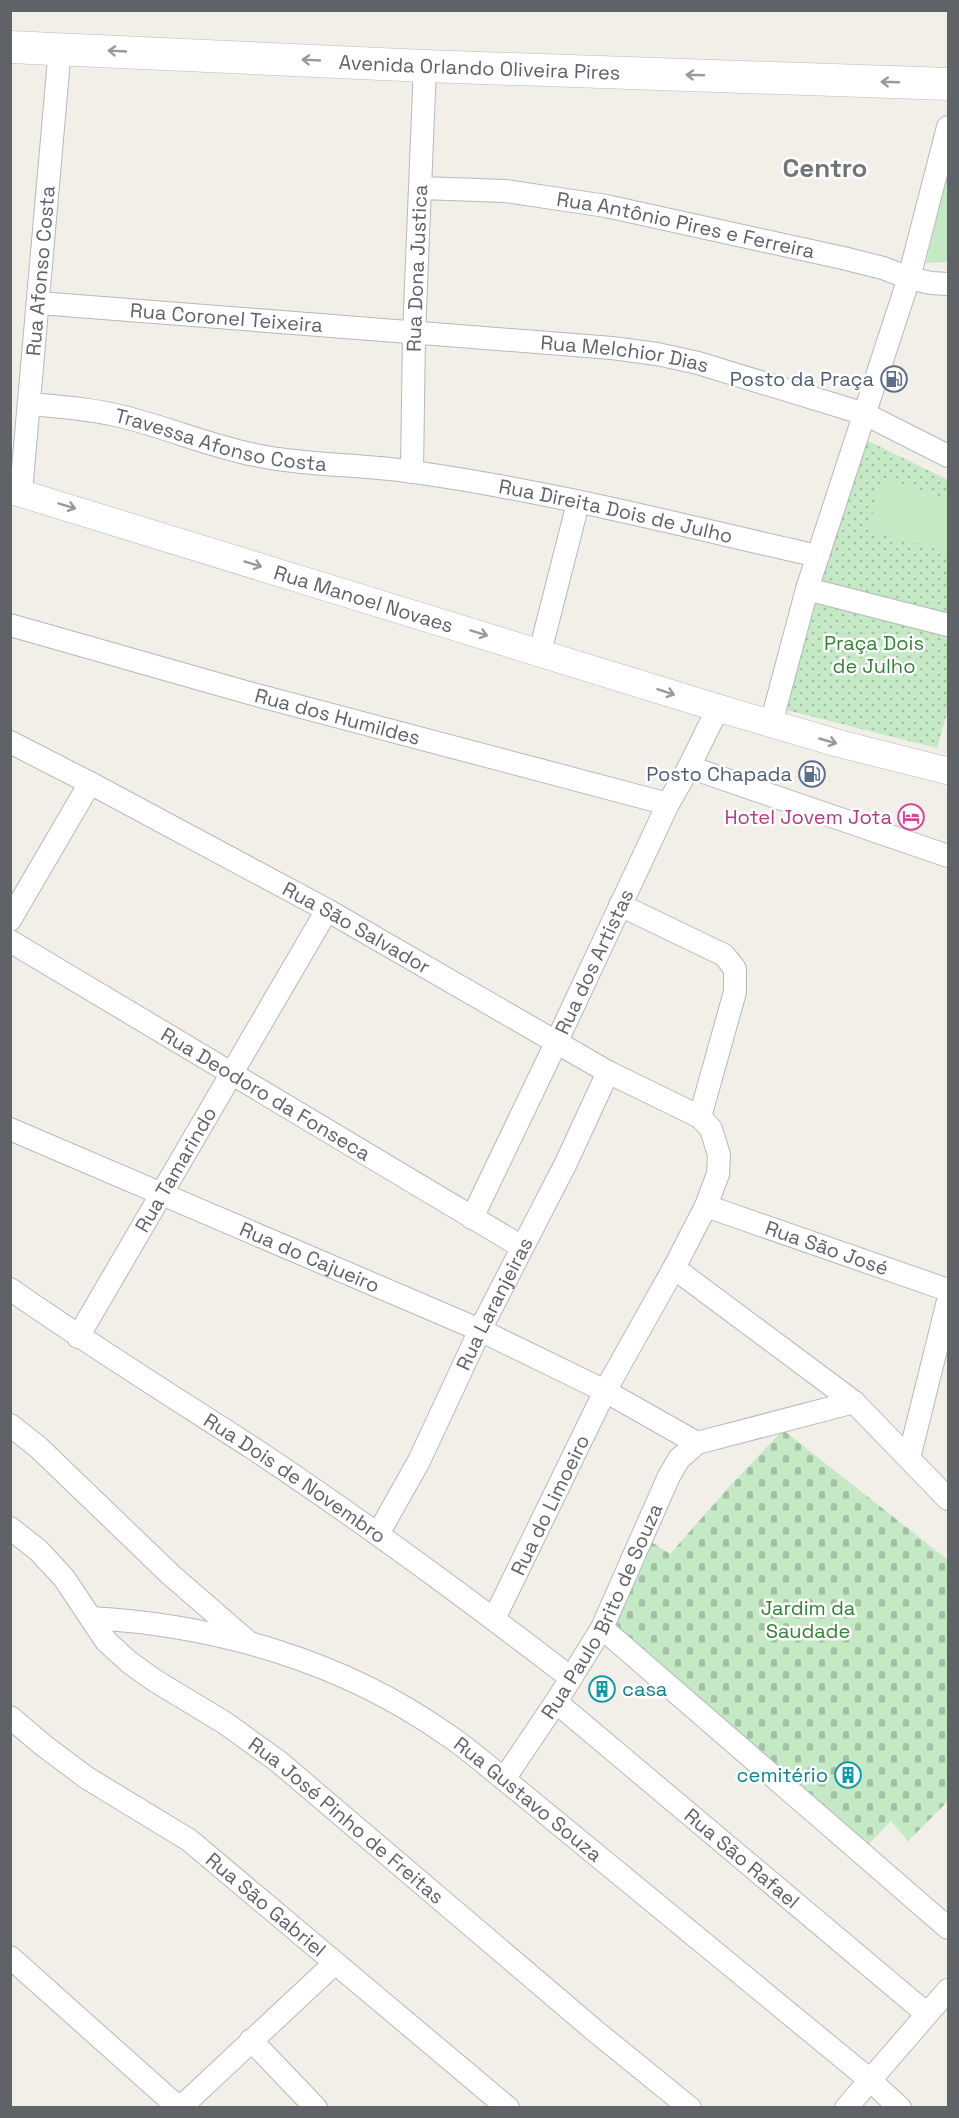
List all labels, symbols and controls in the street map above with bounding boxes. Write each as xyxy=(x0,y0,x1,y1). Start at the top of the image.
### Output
one-way arrow xyxy=(107,46,127,57)
street label: Avenida Orlando Oliveira Pires xyxy=(338,49,621,86)
one-way arrow xyxy=(302,55,322,66)
one-way arrow xyxy=(686,70,706,81)
one-way arrow xyxy=(881,76,901,88)
district label: Centro xyxy=(783,151,868,185)
street label: Rua Dona Justica xyxy=(401,184,433,352)
street label: Rua Afonso Costa xyxy=(20,185,61,357)
street label: Rua Antônio Pires e Ferreira xyxy=(555,186,817,264)
street label: Rua Coronel Teixeira xyxy=(129,297,324,338)
street label: Rua Melchior Dias xyxy=(539,329,712,379)
fuel station icon: Posto da Praça xyxy=(879,364,909,394)
place label: Posto da Praça xyxy=(730,366,874,392)
street label: Travessa Afonso Costa xyxy=(112,402,328,477)
street label: Rua Direita Dois de Julho xyxy=(497,473,735,549)
one-way arrow xyxy=(57,501,76,512)
one-way arrow xyxy=(243,559,262,570)
street label: Rua Manoel Novaes xyxy=(271,559,456,639)
one-way arrow xyxy=(470,628,489,639)
park label: Praça Dois de Julho xyxy=(824,630,924,679)
street label: Rua dos Humildes xyxy=(252,682,423,751)
one-way arrow xyxy=(656,687,675,698)
one-way arrow xyxy=(818,736,837,747)
fuel station icon: Posto Chapada xyxy=(797,759,827,789)
place label: Posto Chapada xyxy=(646,761,792,787)
hotel icon: Hotel Jovem Jota xyxy=(896,802,926,832)
place label: Hotel Jovem Jota xyxy=(724,804,892,830)
street label: Rua São Salvador xyxy=(278,876,435,980)
street label: Rua dos Artistas xyxy=(549,885,639,1039)
street label: Rua Deodoro da Fonseca xyxy=(156,1021,375,1167)
street label: Rua Tamarindo xyxy=(129,1102,223,1237)
street label: Rua São José xyxy=(762,1215,892,1281)
street label: Rua do Cajueiro xyxy=(236,1216,384,1299)
street label: Rua Laranjeiras xyxy=(450,1233,539,1375)
street label: Rua Dois de Novembro xyxy=(199,1407,391,1549)
street label: Rua do Limoeiro xyxy=(505,1430,595,1580)
street label: Rua Paulo Brito de Souza xyxy=(535,1499,668,1724)
park label: Jardim da Saudade xyxy=(761,1595,855,1644)
building icon: casa xyxy=(587,1674,617,1704)
place label: casa xyxy=(622,1676,667,1702)
street label: Rua José Pinho de Freitas xyxy=(243,1731,449,1910)
street label: Rua Gustavo Souza xyxy=(449,1731,607,1867)
building icon: cemitério xyxy=(833,1760,863,1790)
place label: cemitério xyxy=(737,1762,828,1788)
street label: Rua São Rafael xyxy=(679,1803,805,1914)
street label: Rua São Gabriel xyxy=(200,1847,331,1963)

